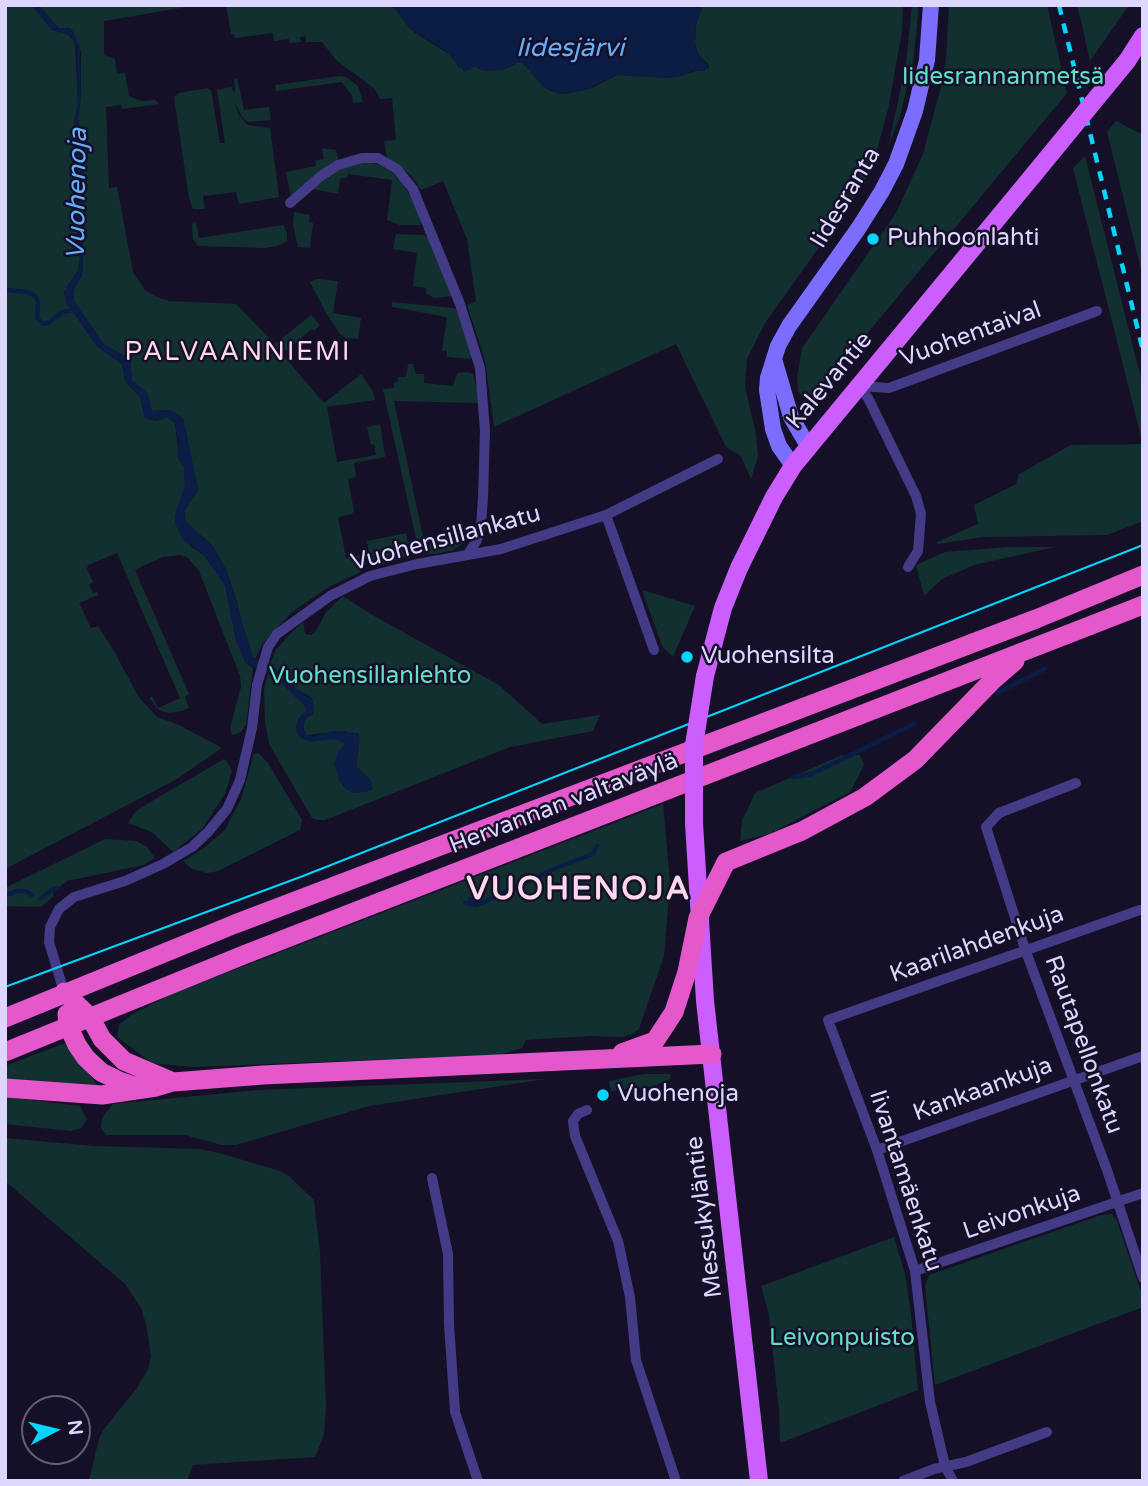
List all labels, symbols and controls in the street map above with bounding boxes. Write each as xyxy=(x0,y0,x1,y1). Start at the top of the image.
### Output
water label: Iidesjärvi xyxy=(516,33,624,65)
park label: Iidesrannanmetsä xyxy=(902,64,1104,92)
water label: Vuohenoja xyxy=(61,128,95,260)
street label: Iidesranta xyxy=(805,142,887,254)
place label: Puhhoonlahti xyxy=(887,225,1040,253)
marker: Puhhoonlahti xyxy=(865,231,881,247)
street label: Vuohentaival xyxy=(897,296,1045,374)
street label: Kalevantie xyxy=(781,326,879,436)
district label: PALVAANNIEMI xyxy=(126,337,350,369)
street label: Vuohensillankatu xyxy=(348,500,544,578)
place label: Vuohensilta xyxy=(701,643,835,671)
marker: Vuohensilta xyxy=(679,649,695,665)
park label: Vuohensillanlehto xyxy=(269,663,471,691)
street label: Hervannan valtaväylä xyxy=(445,747,683,861)
district label: VUOHENOJA xyxy=(468,872,690,910)
street label: Kaarilahdenkuja xyxy=(886,900,1068,990)
street label: Rautapellonkatu xyxy=(1037,952,1129,1138)
street label: Kankaankuja xyxy=(910,1052,1056,1128)
place label: Vuohenoja xyxy=(617,1081,739,1109)
marker: Vuohenoja xyxy=(595,1087,611,1103)
street label: Iivantamäenkatu xyxy=(862,1087,948,1275)
street label: Messukyläntie xyxy=(681,1135,729,1299)
street label: Leivonkuja xyxy=(959,1179,1085,1247)
park label: Leivonpuisto xyxy=(769,1325,915,1353)
north arrow xyxy=(21,1395,91,1465)
text: N xyxy=(63,1419,87,1437)

